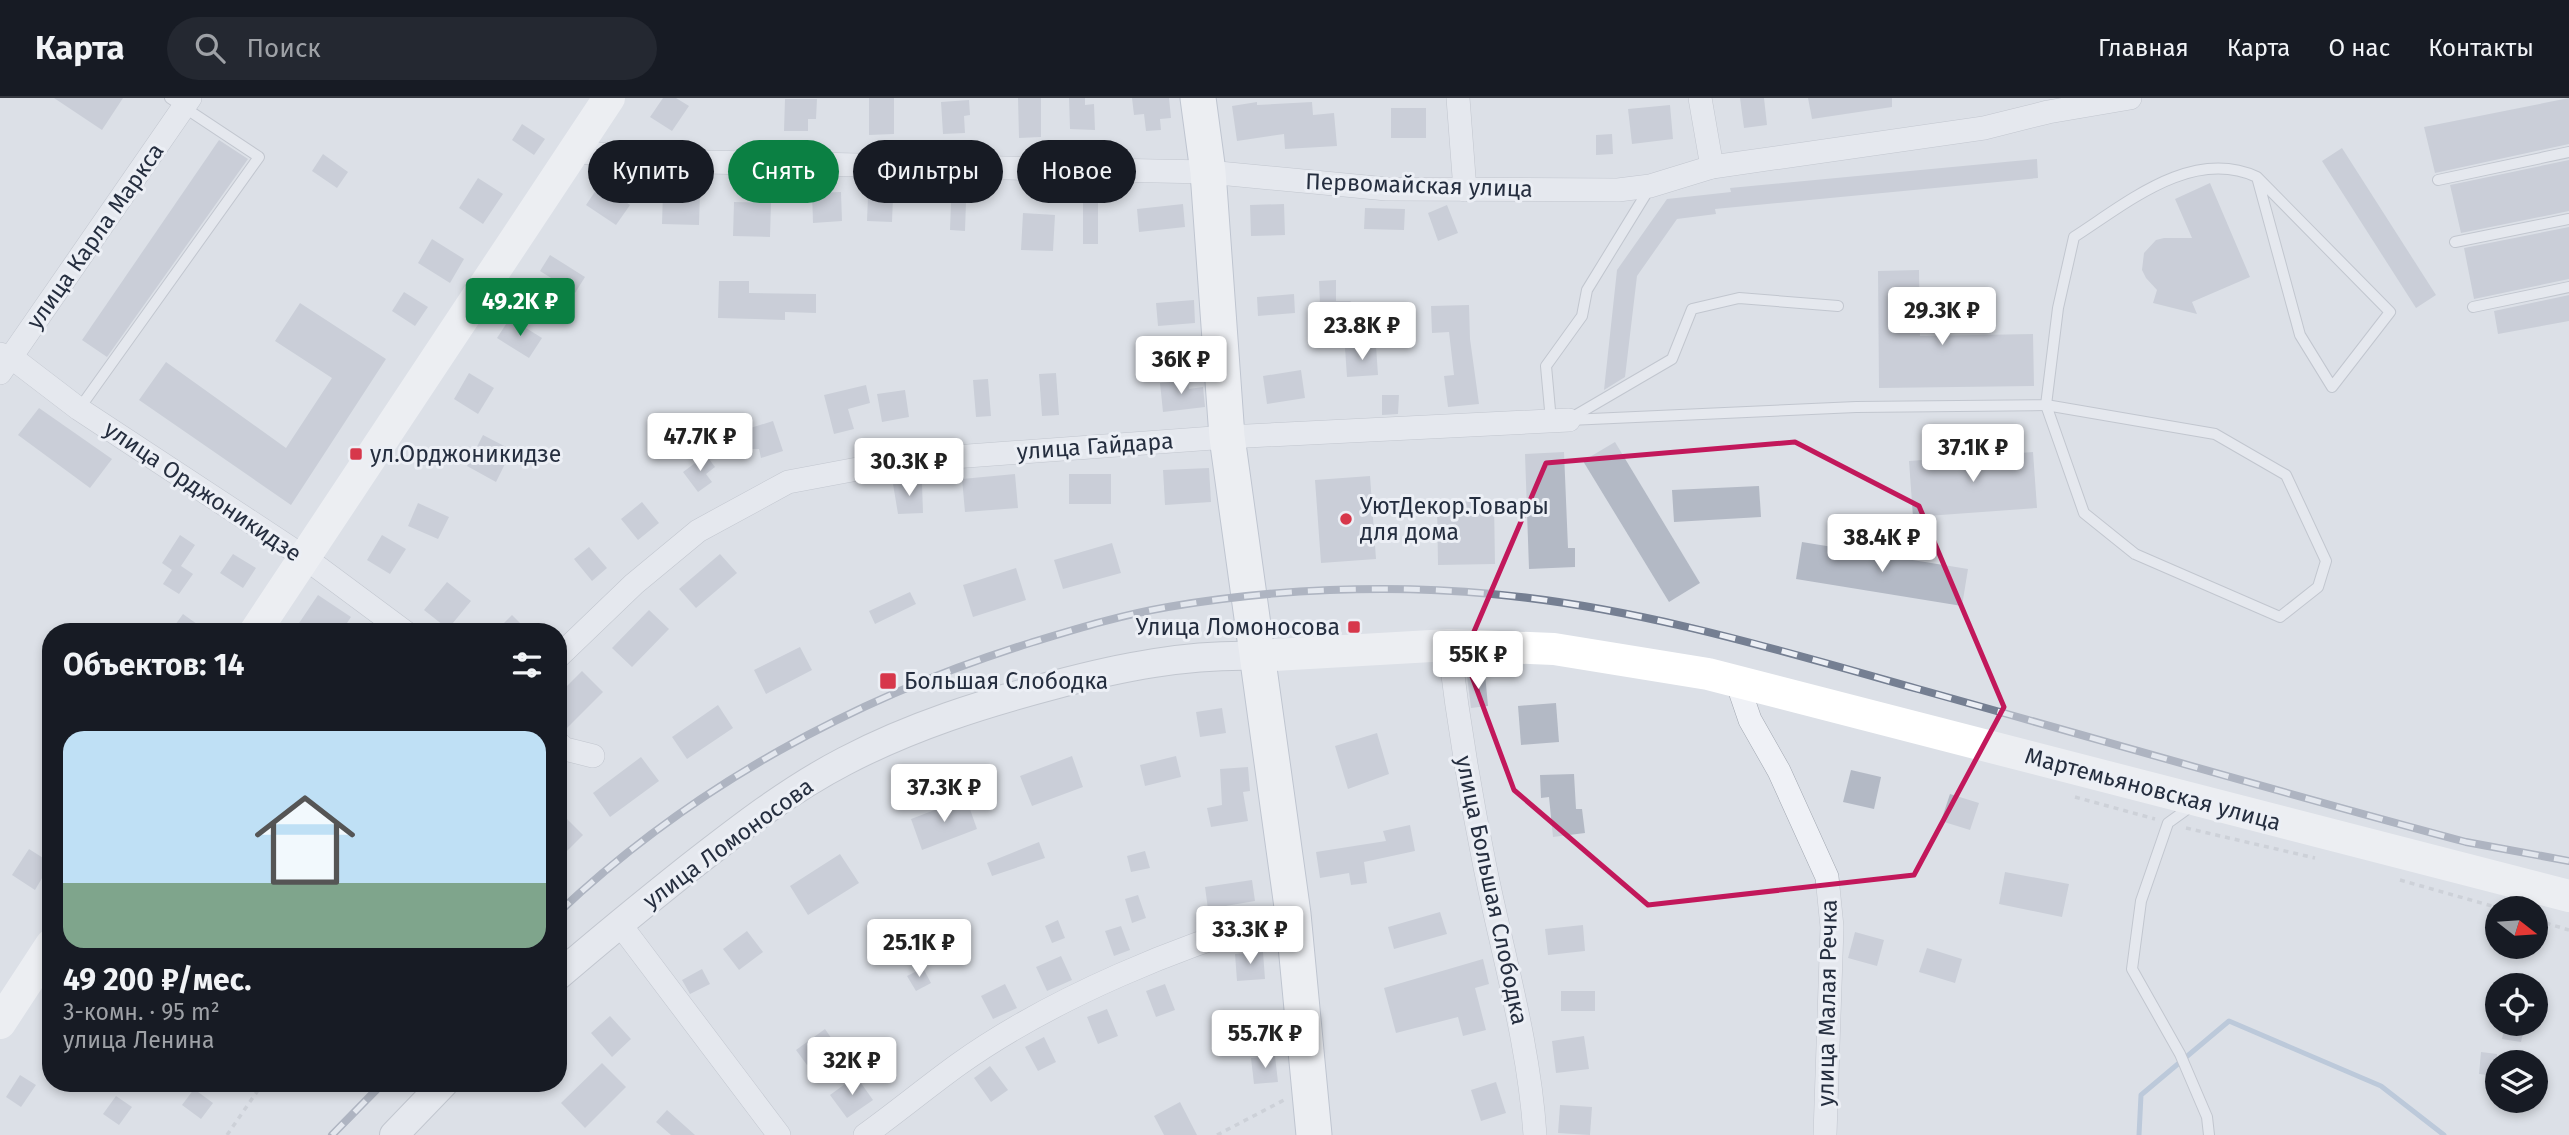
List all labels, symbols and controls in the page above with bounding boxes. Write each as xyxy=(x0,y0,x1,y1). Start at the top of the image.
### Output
search box xyxy=(167,17,657,80)
text: Карта xyxy=(35,28,125,68)
icon: search xyxy=(191,29,229,67)
text: Поиск xyxy=(247,33,321,64)
text: Главная xyxy=(2098,34,2189,62)
text: Карта xyxy=(2227,34,2290,62)
text: О нас xyxy=(2328,34,2390,62)
text: Контакты xyxy=(2428,34,2534,62)
street label: улица Карла Маркса xyxy=(20,138,170,334)
chip: Купить xyxy=(588,140,714,203)
chip: Снять xyxy=(728,140,839,203)
chip: Фильтры xyxy=(853,140,1003,203)
chip: Новое xyxy=(1017,140,1136,203)
street label: Первомайская улица xyxy=(1305,167,1533,203)
pin: 49.2K ₽ xyxy=(455,278,585,338)
text: 49.2K ₽ xyxy=(482,287,558,315)
pin: 29.3K ₽ xyxy=(1877,288,2007,347)
text: 29.3K ₽ xyxy=(1904,296,1980,324)
pin: 23.8K ₽ xyxy=(1297,302,1427,362)
text: 23.8K ₽ xyxy=(1324,311,1400,339)
pin: 36K ₽ xyxy=(1132,336,1230,396)
text: 36K ₽ xyxy=(1152,345,1210,373)
pin: 47.7K ₽ xyxy=(635,414,765,473)
street label: улица Орджоникидзе xyxy=(99,415,307,567)
text: 47.7K ₽ xyxy=(663,422,737,450)
pin: 37.1K ₽ xyxy=(1908,424,2038,484)
street label: улица Гайдара xyxy=(1016,427,1174,465)
text: 37.1K ₽ xyxy=(1938,433,2008,461)
pin: 30.3K ₽ xyxy=(844,438,974,498)
place label: ул.Орджоникидзе xyxy=(370,440,561,468)
marker: ул.Орджоникидзе xyxy=(348,446,364,462)
text: 30.3K ₽ xyxy=(871,447,947,475)
place label: УютДекор.Товары для дома xyxy=(1360,492,1549,546)
marker: УютДекор.Товары для дома xyxy=(1338,511,1354,527)
pin: 38.4K ₽ xyxy=(1817,514,1947,574)
text: 38.4K ₽ xyxy=(1843,523,1921,551)
place label: Улица Ломоносова xyxy=(1136,613,1340,641)
marker: Улица Ломоносова xyxy=(1346,619,1362,635)
pin: 55K ₽ xyxy=(1429,632,1527,691)
text: 55K ₽ xyxy=(1449,640,1507,668)
icon: filters xyxy=(508,646,546,684)
text: Объектов: 14 xyxy=(63,647,245,683)
place label: Большая Слободка xyxy=(904,667,1108,695)
marker: Большая Слободка xyxy=(878,671,898,691)
street label: Мартемьяновская улица xyxy=(2022,741,2284,837)
street label: улица Большая Слободка xyxy=(1450,753,1534,1027)
pin: 37.3K ₽ xyxy=(879,764,1009,824)
street label: улица Ломоносова xyxy=(637,772,819,914)
text: 37.3K ₽ xyxy=(907,773,981,801)
icon: home xyxy=(242,777,368,903)
north arrow xyxy=(2485,896,2548,959)
map controls xyxy=(2485,896,2548,1113)
street label: улица Малая Речка xyxy=(1811,899,1843,1107)
pin: 33.3K ₽ xyxy=(1185,906,1315,966)
text: 33.3K ₽ xyxy=(1212,915,1288,943)
pin: 25.1K ₽ xyxy=(854,920,984,979)
text: 25.1K ₽ xyxy=(883,928,955,956)
text: 49 200 ₽/мес. xyxy=(63,962,252,998)
button: locate xyxy=(2485,973,2548,1036)
text: 3-комн. · 95 m² xyxy=(63,998,220,1026)
pin: 55.7K ₽ xyxy=(1200,1010,1330,1070)
text: 55.7K ₽ xyxy=(1228,1019,1302,1047)
text: улица Ленина xyxy=(63,1026,214,1054)
pin: 32K ₽ xyxy=(803,1038,901,1097)
text: 32K ₽ xyxy=(823,1046,881,1074)
button: layers xyxy=(2485,1050,2548,1113)

